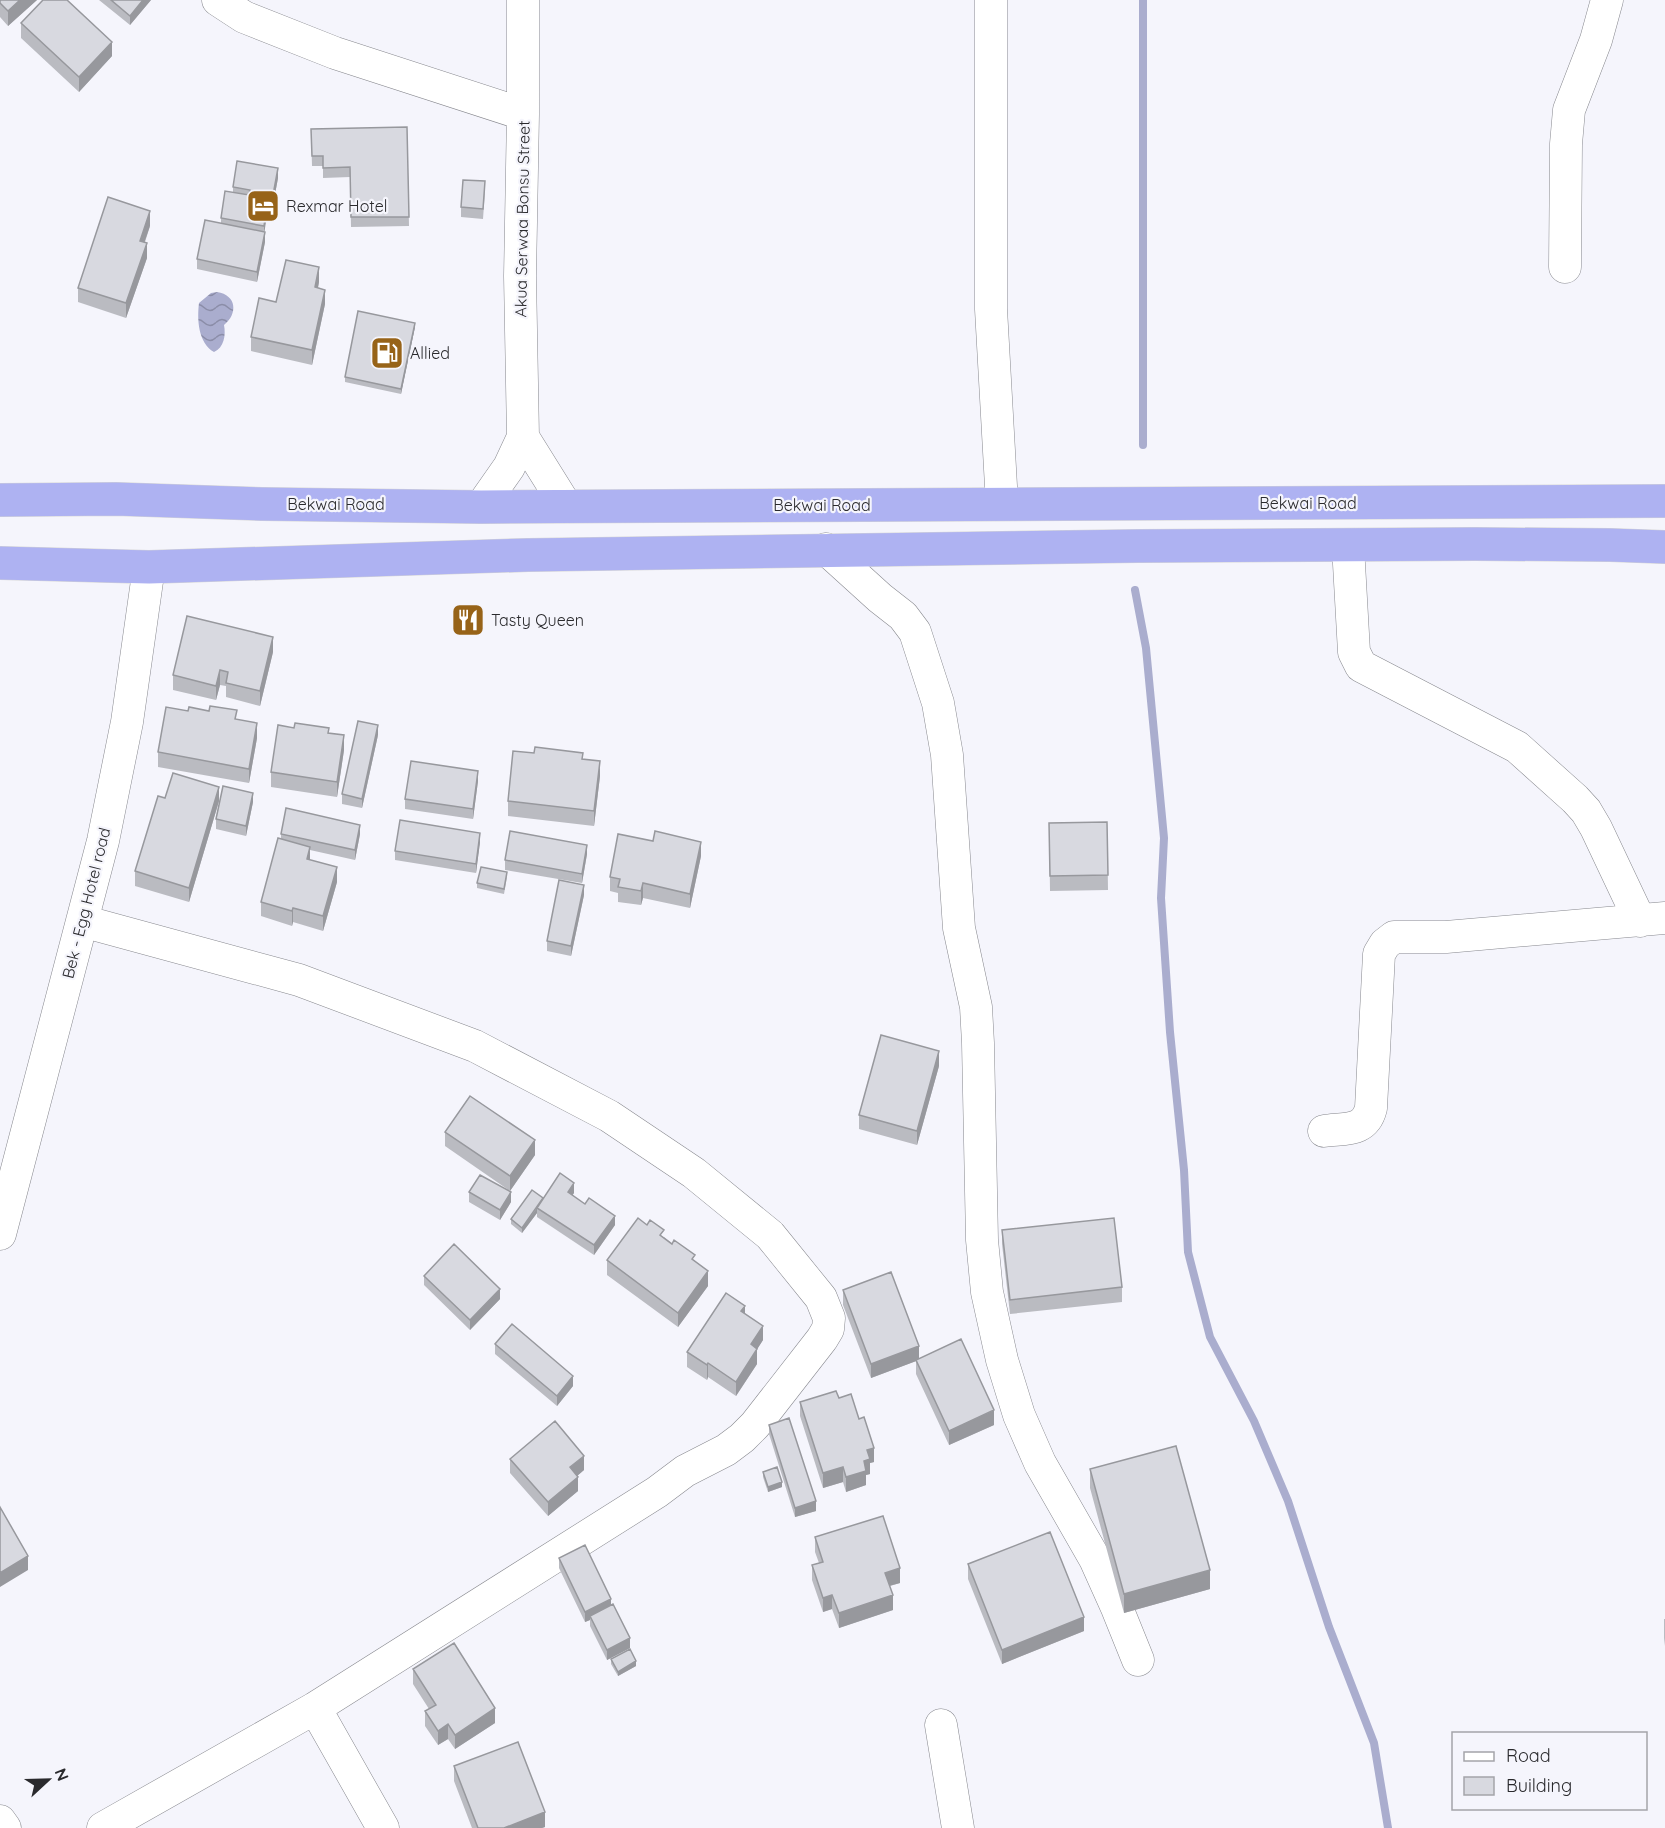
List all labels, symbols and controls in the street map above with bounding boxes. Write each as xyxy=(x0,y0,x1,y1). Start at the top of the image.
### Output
street label: Akua Serwaa Bonsu Street xyxy=(510,120,534,318)
hotel icon: Rexmar Hotel xyxy=(245,188,281,224)
place label: Rexmar Hotel xyxy=(286,196,387,216)
fuel station icon: Allied xyxy=(369,335,405,371)
place label: Allied xyxy=(410,343,450,363)
street label: Bekwai Road xyxy=(1259,493,1357,513)
street label: Bekwai Road xyxy=(287,494,385,514)
street label: Bekwai Road xyxy=(773,495,871,515)
restaurant icon: Tasty Queen xyxy=(450,602,486,638)
place label: Tasty Queen xyxy=(491,610,584,630)
street label: Bek - Egg Hotel road xyxy=(58,826,114,980)
legend xyxy=(1452,1732,1647,1810)
text: Road xyxy=(1506,1744,1551,1767)
north arrow xyxy=(18,1750,78,1810)
text: N xyxy=(50,1765,73,1784)
text: Building xyxy=(1506,1774,1572,1797)

